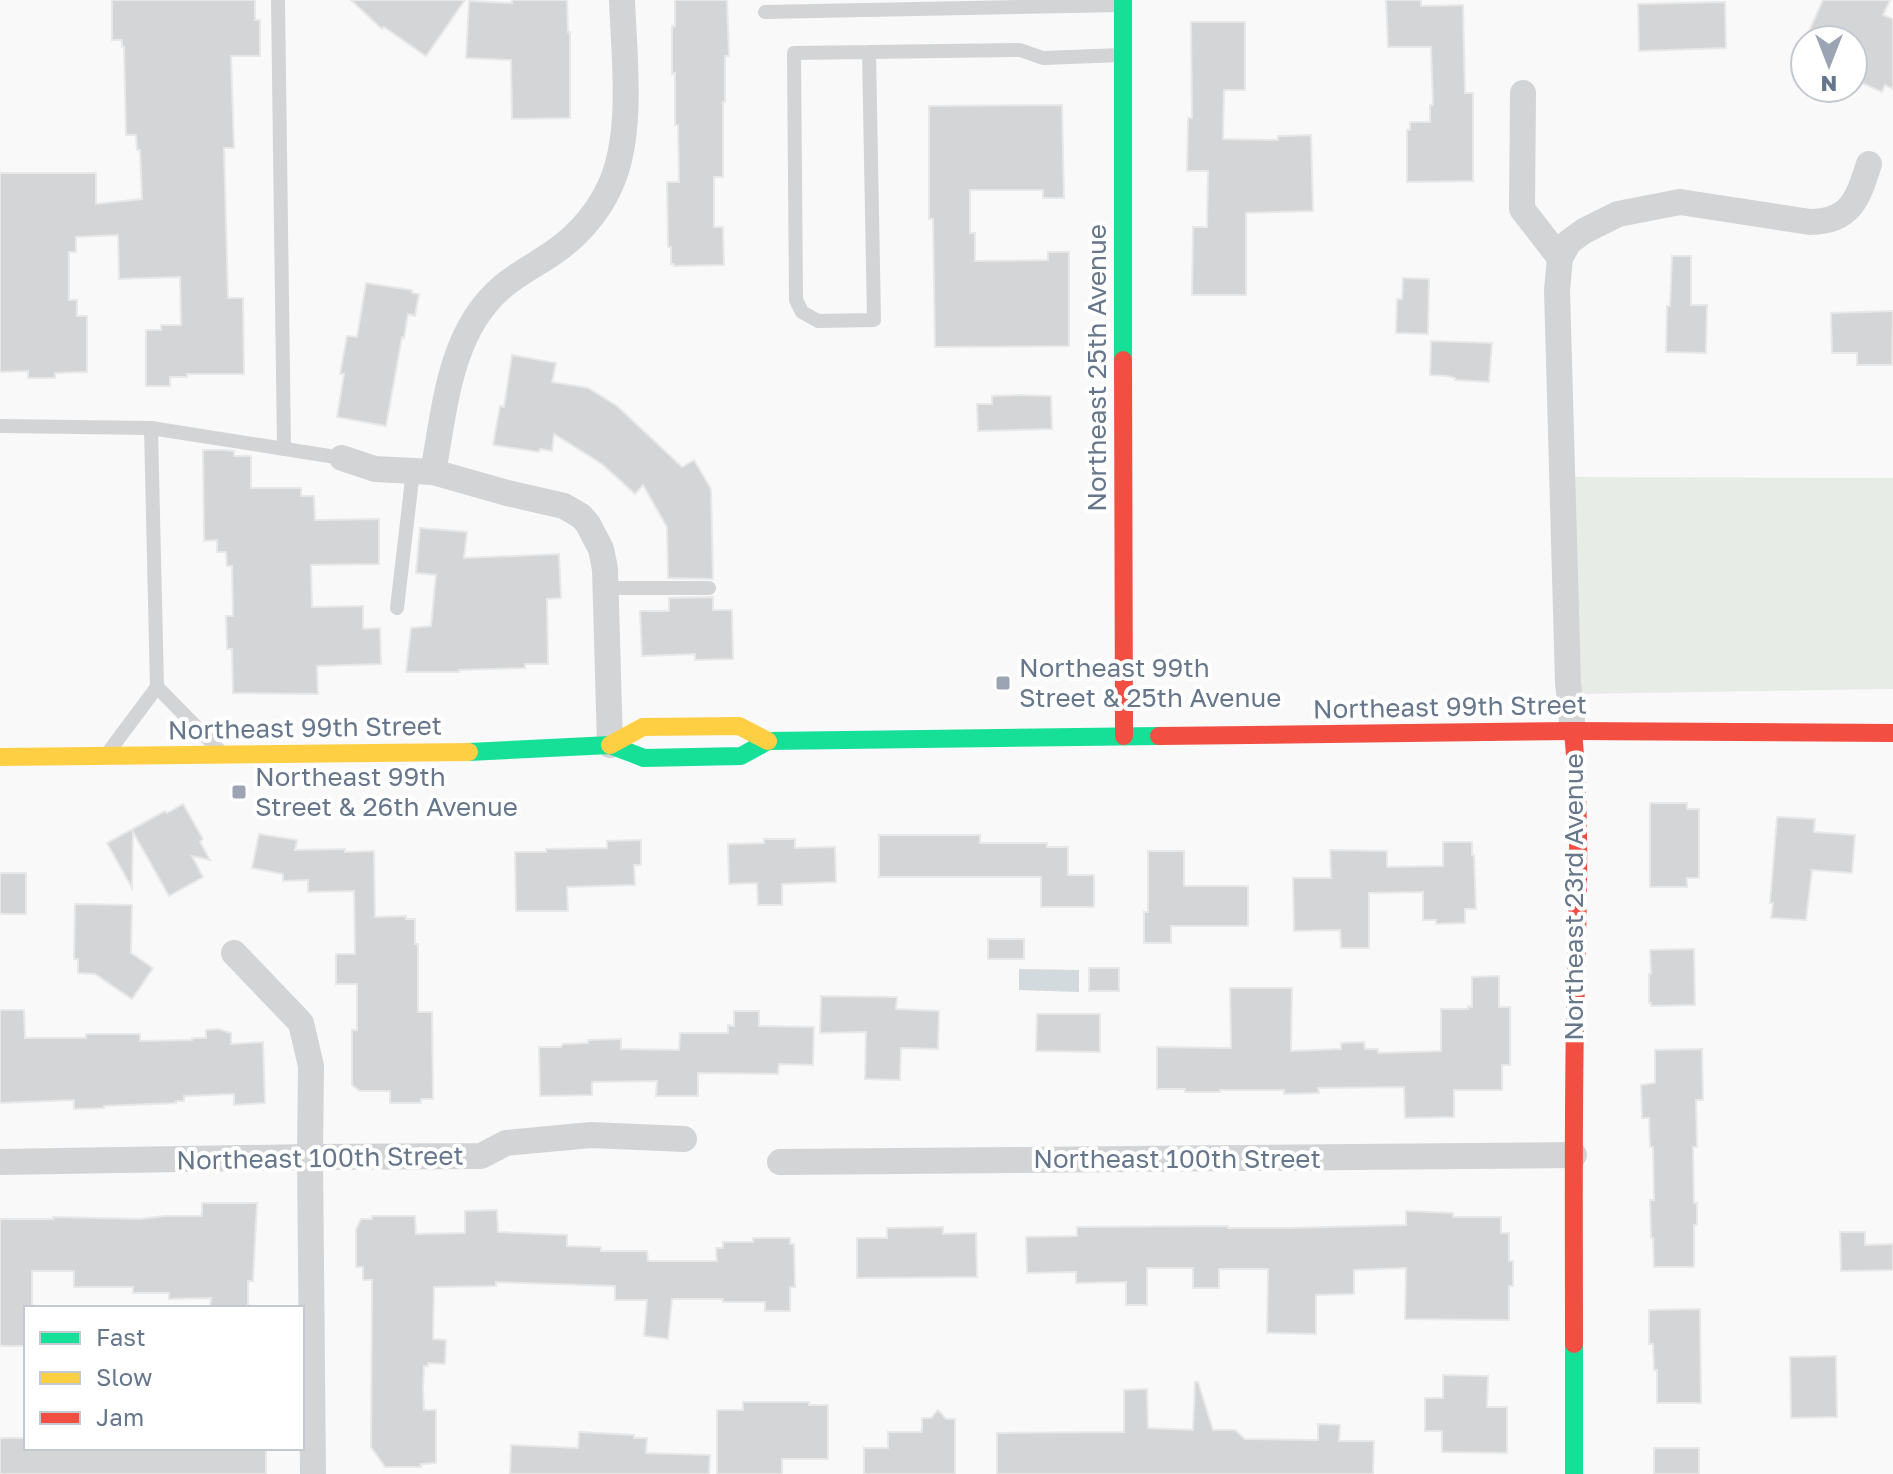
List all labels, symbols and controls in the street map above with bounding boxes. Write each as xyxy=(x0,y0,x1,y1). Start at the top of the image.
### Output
north arrow xyxy=(1789,24,1869,104)
text: N xyxy=(1821,71,1837,98)
street label: Northeast 25th Avenue xyxy=(1081,224,1112,512)
place label: Northeast 99th Street & 25th Avenue xyxy=(1019,652,1281,713)
marker: Northeast 99th Street & 25th Avenue xyxy=(994,674,1012,692)
street label: Northeast 99th Street xyxy=(1313,689,1587,724)
street label: Northeast 99th Street xyxy=(168,710,442,745)
street label: Northeast 23rd Avenue xyxy=(1558,753,1589,1041)
place label: Northeast 99th Street & 26th Avenue xyxy=(255,761,518,822)
marker: Northeast 99th Street & 26th Avenue xyxy=(230,783,248,801)
street label: Northeast 100th Street xyxy=(176,1139,464,1176)
street label: Northeast 100th Street xyxy=(1033,1143,1321,1174)
legend xyxy=(24,1306,304,1450)
text: Fast xyxy=(96,1322,146,1351)
text: Slow xyxy=(96,1362,152,1391)
text: Jam xyxy=(96,1402,144,1431)

